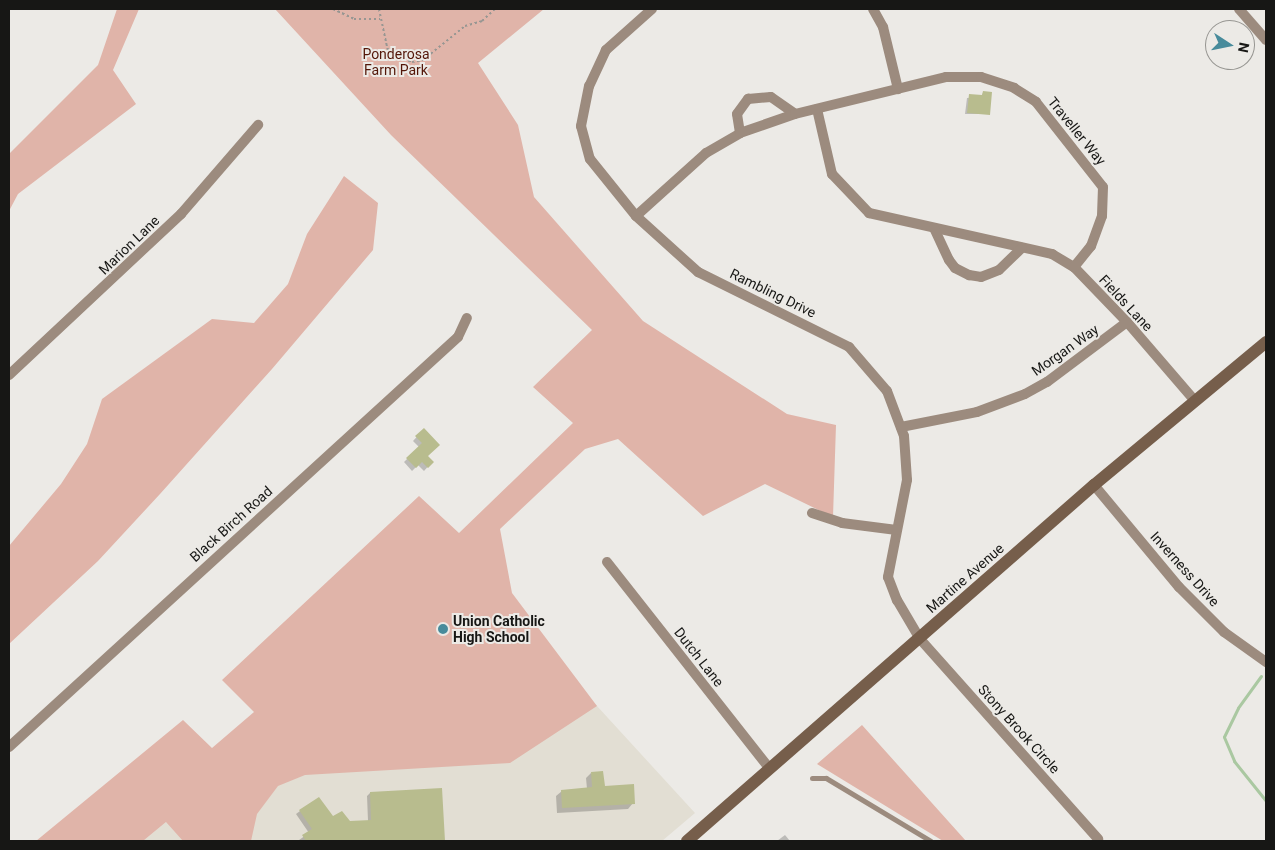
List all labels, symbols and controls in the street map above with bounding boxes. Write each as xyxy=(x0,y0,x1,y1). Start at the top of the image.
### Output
north arrow xyxy=(1205,20,1255,70)
text: N xyxy=(1235,41,1253,54)
park label: Ponderosa Farm Park xyxy=(362,46,430,78)
street label: Traveller Way xyxy=(1044,94,1110,168)
street label: Marion Lane xyxy=(95,212,163,278)
street label: Rambling Drive xyxy=(727,265,819,321)
street label: Fields Lane xyxy=(1096,271,1156,335)
street label: Morgan Way xyxy=(1028,321,1102,379)
street label: Black Birch Road xyxy=(186,483,276,565)
street label: Inverness Drive xyxy=(1147,528,1223,610)
street label: Martine Avenue xyxy=(923,540,1007,616)
place label: Union Catholic High School xyxy=(453,613,545,646)
marker: Union Catholic High School xyxy=(437,623,449,635)
street label: Dutch Lane xyxy=(671,624,727,690)
street label: Stony Brook Circle xyxy=(975,681,1063,777)

